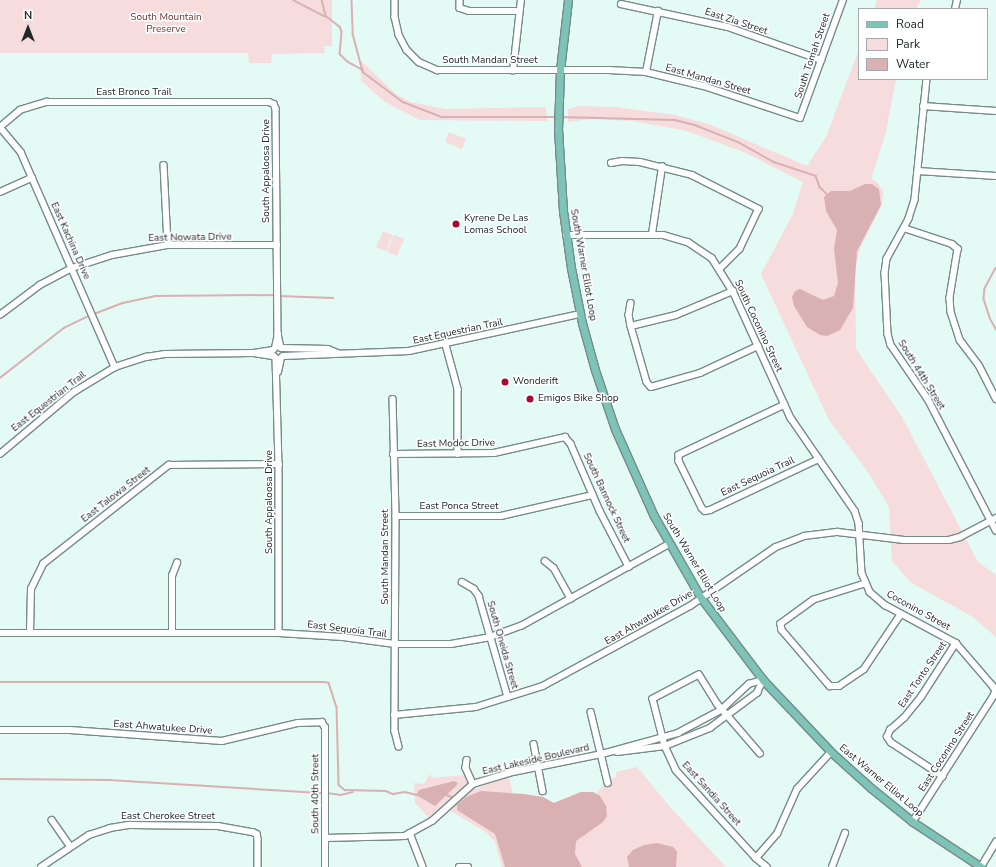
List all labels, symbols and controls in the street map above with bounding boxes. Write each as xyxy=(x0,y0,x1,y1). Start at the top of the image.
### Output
street label: East Zia Street xyxy=(703,6,769,38)
north arrow xyxy=(8,8,48,48)
text: N xyxy=(24,8,32,23)
legend xyxy=(858,8,988,80)
park label: South Mountain Preserve xyxy=(130,11,202,34)
street label: South Tomah Street xyxy=(793,12,833,100)
text: Road xyxy=(896,16,924,32)
text: Park xyxy=(896,36,920,52)
street label: South Mandan Street xyxy=(442,55,538,67)
text: Water xyxy=(896,56,930,72)
street label: East Mandan Street xyxy=(664,62,752,98)
street label: East Bronco Trail xyxy=(96,87,172,99)
street label: South Appaloosa Drive xyxy=(261,119,273,223)
street label: East Kachina Drive xyxy=(48,200,92,282)
street label: South Warner Elliot Loop xyxy=(567,208,599,322)
place label: Kyrene De Las Lomas School xyxy=(464,212,528,236)
marker: Kyrene De Las Lomas School xyxy=(451,219,461,229)
street label: East Nowata Drive xyxy=(148,231,232,245)
street label: South Coconino Street xyxy=(731,278,785,374)
street label: East Equestrian Trail xyxy=(412,317,504,347)
street label: South 44th Street xyxy=(895,338,947,412)
street label: East Equestrian Trail xyxy=(9,369,89,435)
place label: Wonderift xyxy=(513,376,558,388)
marker: Wonderift xyxy=(500,377,510,387)
place label: Emigos Bike Shop xyxy=(538,393,619,405)
marker: Emigos Bike Shop xyxy=(525,394,535,404)
street label: East Modoc Drive xyxy=(417,437,495,451)
street label: South Appaloosa Drive xyxy=(264,450,276,554)
street label: South Bannock Street xyxy=(580,451,632,545)
street label: East Sequoia Trail xyxy=(719,455,797,499)
street label: East Talowa Street xyxy=(79,464,153,526)
street label: East Ponca Street xyxy=(420,501,498,513)
street label: South Mandan Street xyxy=(380,509,392,605)
street label: South Warner Elliot Loop xyxy=(660,511,728,615)
street label: East Ahwatukee Drive xyxy=(603,588,695,648)
street label: Coconino Street xyxy=(884,589,952,633)
street label: South Oneida Street xyxy=(484,600,520,690)
street label: East Sequoia Trail xyxy=(307,619,387,641)
street label: East Tonto Street xyxy=(896,640,950,710)
street label: East Coconino Street xyxy=(917,710,977,794)
street label: East Ahwatukee Drive xyxy=(113,719,213,737)
street label: East Lakeside Boulevard xyxy=(481,742,591,778)
street label: East Warner Elliot Loop xyxy=(836,742,926,820)
street label: South 40th Street xyxy=(310,754,322,834)
street label: East Sandia Street xyxy=(679,759,743,829)
street label: East Cherokee Street xyxy=(121,811,215,823)

